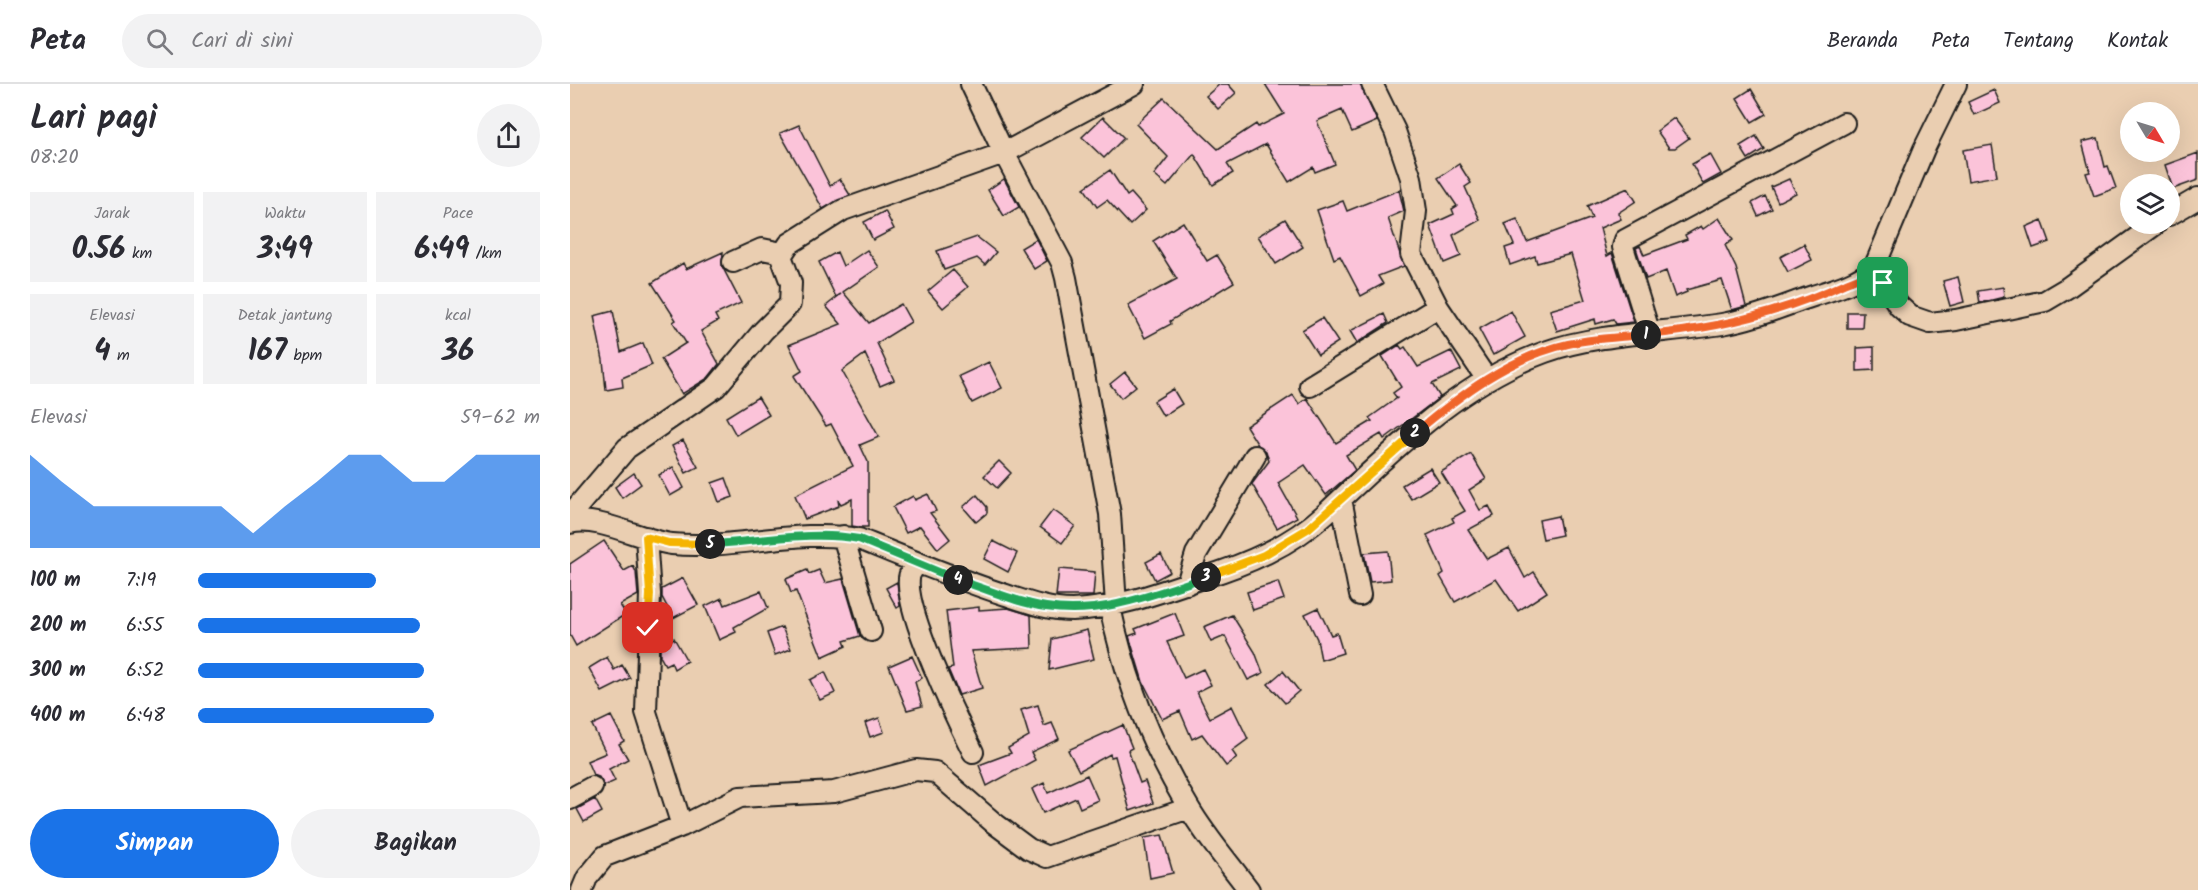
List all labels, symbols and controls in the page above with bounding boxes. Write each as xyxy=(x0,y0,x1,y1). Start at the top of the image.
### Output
search box xyxy=(122,14,542,68)
text: Peta xyxy=(30,19,86,64)
text: Cari di sini xyxy=(191,24,292,59)
icon: search xyxy=(143,25,176,58)
text: Beranda xyxy=(1827,25,1898,58)
text: Peta xyxy=(1931,25,1970,58)
text: Tentang xyxy=(2003,25,2074,58)
text: Kontak xyxy=(2107,25,2168,58)
text: Lari pagi xyxy=(30,93,157,146)
north arrow xyxy=(2120,102,2180,162)
map controls xyxy=(2120,102,2180,234)
button: share xyxy=(477,104,540,167)
text: 08:20 xyxy=(30,142,79,174)
button: layers xyxy=(2120,174,2180,234)
text: Jarak xyxy=(94,201,130,226)
text: Waktu xyxy=(264,201,306,226)
text: Pace xyxy=(443,201,473,226)
text: 0.56 xyxy=(72,226,126,274)
text: 3:49 xyxy=(257,226,313,274)
text: 6:49 xyxy=(414,226,469,274)
text: km xyxy=(126,241,152,266)
text: /km xyxy=(469,241,502,266)
pin xyxy=(1857,257,1908,308)
icon: arrive xyxy=(1866,266,1899,299)
text: Elevasi xyxy=(89,303,135,328)
text: Detak jantung xyxy=(237,303,333,328)
text: kcal xyxy=(445,303,471,328)
pin: 1 xyxy=(1631,320,1661,350)
text: 1 xyxy=(1644,322,1648,347)
text: 4 xyxy=(94,328,111,376)
text: 167 xyxy=(248,328,287,376)
text: 36 xyxy=(442,328,474,376)
text: m xyxy=(111,343,130,368)
text: bpm xyxy=(287,343,322,368)
text: Elevasi xyxy=(30,402,87,434)
text: 59–62 m xyxy=(461,402,540,434)
pin: 2 xyxy=(1400,418,1430,448)
text: 2 xyxy=(1410,420,1420,445)
pin: 5 xyxy=(695,529,725,559)
text: 5 xyxy=(706,531,714,556)
pin: 3 xyxy=(1191,562,1221,592)
text: 3 xyxy=(1202,564,1210,589)
text: 100 m xyxy=(30,565,81,597)
text: 7:19 xyxy=(126,565,156,597)
pin: 4 xyxy=(943,565,973,595)
text: 4 xyxy=(954,567,962,592)
pin xyxy=(622,602,673,653)
text: 200 m xyxy=(30,610,86,642)
text: 6:55 xyxy=(126,610,164,642)
icon: check xyxy=(631,611,664,644)
text: 300 m xyxy=(30,655,86,687)
text: 6:52 xyxy=(126,655,164,687)
text: 400 m xyxy=(30,700,86,732)
text: 6:48 xyxy=(126,700,165,732)
button: Simpan xyxy=(30,809,279,878)
button: Bagikan xyxy=(291,809,540,878)

